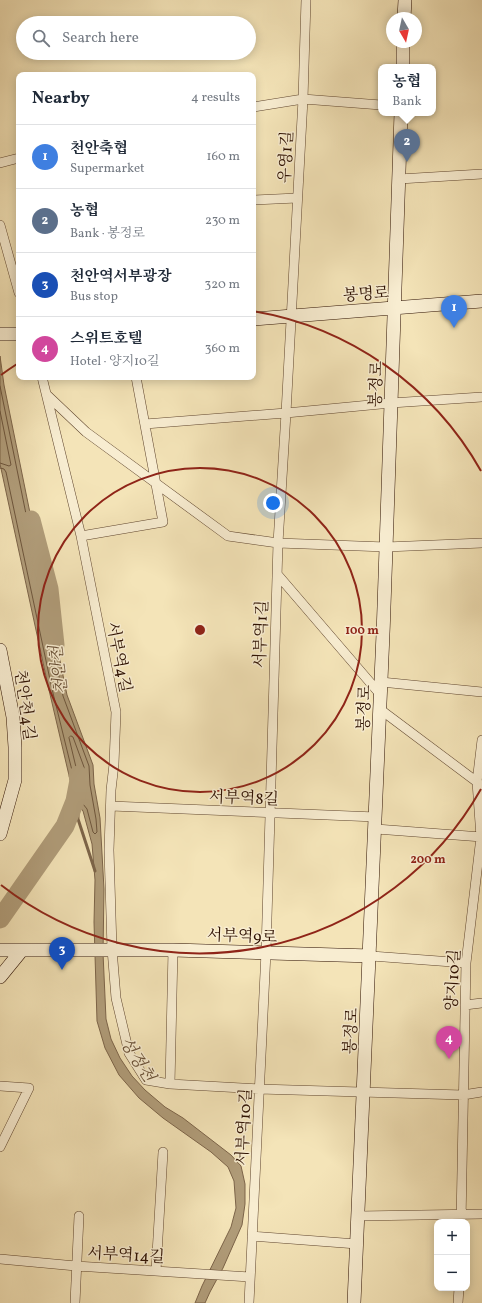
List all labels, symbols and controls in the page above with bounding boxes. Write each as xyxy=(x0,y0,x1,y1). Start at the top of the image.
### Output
north arrow xyxy=(386,12,422,48)
search box xyxy=(16,16,256,60)
icon: search xyxy=(30,27,52,49)
text: Search here xyxy=(62,28,139,49)
popup xyxy=(378,64,436,116)
text: 농협 xyxy=(392,72,421,93)
text: Nearby xyxy=(32,87,90,110)
text: 4 results xyxy=(191,89,240,107)
text: Bank xyxy=(392,93,422,111)
pin: 2 xyxy=(394,129,420,162)
street label: 우영1길 xyxy=(275,130,299,184)
text: 천안축협 xyxy=(70,139,128,160)
text: 1 xyxy=(42,148,48,166)
text: 160 m xyxy=(206,148,240,166)
text: Supermarket xyxy=(70,160,145,178)
text: 농협 xyxy=(70,201,99,222)
text: 2 xyxy=(42,212,48,230)
text: 230 m xyxy=(205,212,240,230)
text: Bank · 봉정로 xyxy=(70,225,145,243)
text: 천안역서부광장 xyxy=(70,267,171,288)
text: 3 xyxy=(42,276,48,294)
text: 320 m xyxy=(205,276,240,294)
street label: 봉명로 xyxy=(342,282,391,308)
text: Bus stop xyxy=(70,288,118,306)
pin: 1 xyxy=(441,295,467,328)
text: 스위트호텔 xyxy=(70,329,142,350)
text: 4 xyxy=(41,340,49,358)
text: 360 m xyxy=(205,340,240,358)
text: Hotel · 양지10길 xyxy=(70,353,159,371)
street label: 봉정로 xyxy=(365,360,389,408)
your location xyxy=(263,493,283,513)
street label: 서부역1길 xyxy=(250,600,274,668)
street label: 서부역4길 xyxy=(100,620,136,695)
centre of rings xyxy=(193,623,207,637)
text: 100 m xyxy=(345,623,379,639)
water label: 천안천 xyxy=(45,642,74,696)
street label: 천안천4길 xyxy=(8,668,40,742)
street label: 봉정로 xyxy=(353,684,377,732)
street label: 서부역8길 xyxy=(209,787,279,811)
text: 200 m xyxy=(410,852,446,868)
street label: 서부역9로 xyxy=(206,925,278,949)
pin: 3 xyxy=(49,937,75,970)
street label: 양지10길 xyxy=(441,948,467,1012)
street label: 봉정로 xyxy=(340,1007,364,1055)
pin: 4 xyxy=(436,1026,462,1059)
water label: 성정천 xyxy=(114,1033,161,1088)
street label: 서부역10길 xyxy=(232,1088,258,1166)
map controls xyxy=(434,1219,470,1291)
button: + xyxy=(434,1219,470,1255)
street label: 서부역14길 xyxy=(87,1243,165,1269)
button: − xyxy=(434,1255,470,1291)

